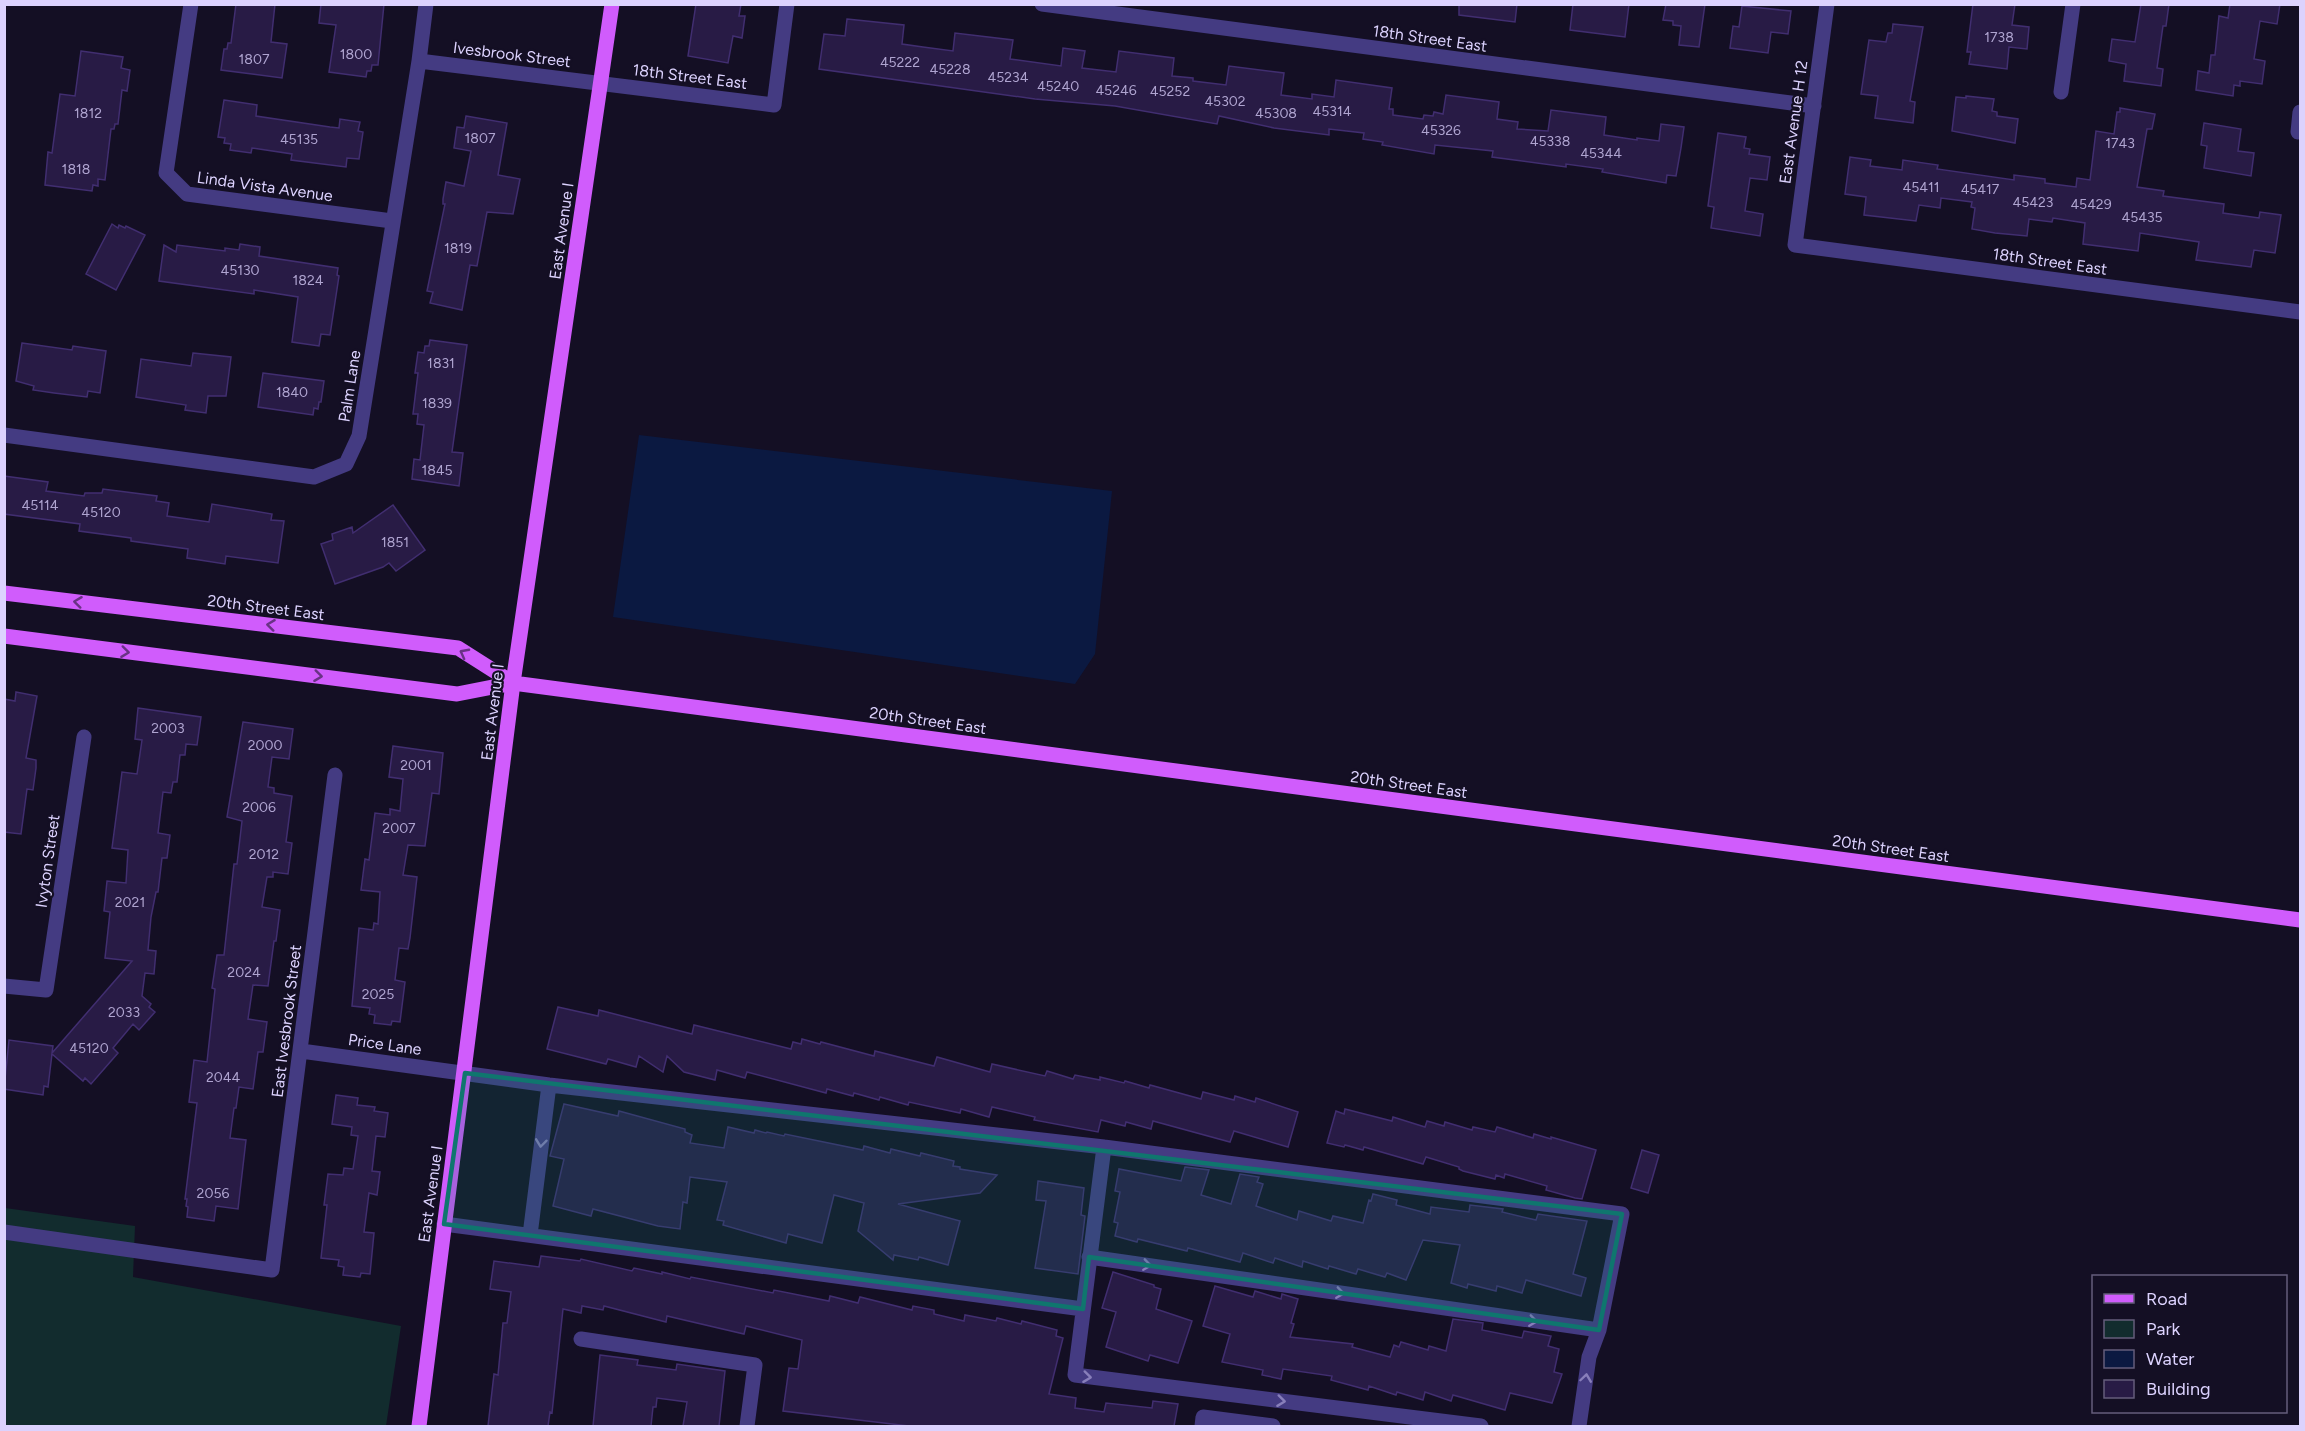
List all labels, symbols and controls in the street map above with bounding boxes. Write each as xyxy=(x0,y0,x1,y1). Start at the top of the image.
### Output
street label: 18th Street East xyxy=(1372,21,1488,56)
house number: 1738 xyxy=(1984,29,2014,46)
street label: Ivesbrook Street xyxy=(452,38,572,71)
house number: 1800 xyxy=(340,46,372,63)
house number: 1807 xyxy=(239,51,270,68)
house number: 45222 xyxy=(880,54,920,71)
street label: East Avenue H 12 xyxy=(1775,59,1812,185)
street label: 18th Street East xyxy=(632,60,748,93)
house number: 45228 xyxy=(930,61,971,78)
house number: 45234 xyxy=(988,69,1029,86)
house number: 45240 xyxy=(1037,78,1079,95)
house number: 45246 xyxy=(1095,82,1137,99)
house number: 45252 xyxy=(1150,83,1190,100)
house number: 45302 xyxy=(1204,93,1246,110)
house number: 45314 xyxy=(1313,103,1352,120)
house number: 1812 xyxy=(74,105,102,122)
house number: 45308 xyxy=(1255,105,1297,122)
house number: 45326 xyxy=(1421,122,1461,139)
house number: 1807 xyxy=(465,130,496,147)
house number: 45135 xyxy=(280,131,318,148)
house number: 45338 xyxy=(1530,133,1570,150)
house number: 1743 xyxy=(2105,135,2135,152)
house number: 45344 xyxy=(1580,145,1622,162)
house number: 1818 xyxy=(62,161,90,178)
street label: Linda Vista Avenue xyxy=(196,168,334,205)
house number: 45411 xyxy=(1902,179,1940,196)
street label: East Avenue I xyxy=(545,181,578,281)
house number: 45417 xyxy=(1961,181,2000,198)
house number: 45423 xyxy=(2013,194,2053,211)
house number: 45429 xyxy=(2070,196,2112,213)
house number: 45435 xyxy=(2121,209,2163,226)
house number: 1819 xyxy=(444,240,472,257)
street label: 18th Street East xyxy=(1992,244,2108,279)
house number: 45130 xyxy=(220,262,260,279)
house number: 1824 xyxy=(293,272,324,289)
street label: Palm Lane xyxy=(334,349,365,423)
house number: 1831 xyxy=(427,355,455,372)
house number: 1840 xyxy=(276,384,308,401)
house number: 1839 xyxy=(422,395,452,412)
house number: 1845 xyxy=(421,462,453,479)
house number: 45114 xyxy=(21,497,59,514)
house number: 45120 xyxy=(81,504,121,521)
house number: 1851 xyxy=(381,534,409,551)
street label: 20th Street East xyxy=(206,591,326,624)
one-way arrow xyxy=(73,596,82,609)
one-way arrow xyxy=(267,620,276,632)
one-way arrow xyxy=(120,645,130,657)
one-way arrow xyxy=(460,649,470,660)
street label: East Avenue I xyxy=(477,663,508,762)
one-way arrow xyxy=(314,669,323,682)
street label: 20th Street East xyxy=(868,703,988,738)
house number: 2003 xyxy=(151,720,185,737)
house number: 2000 xyxy=(248,737,282,754)
house number: 2001 xyxy=(400,757,432,774)
street label: 20th Street East xyxy=(1349,767,1469,802)
house number: 2006 xyxy=(242,799,276,816)
street label: Ivyton Street xyxy=(32,813,63,909)
house number: 2007 xyxy=(382,820,416,837)
street label: 20th Street East xyxy=(1831,831,1951,866)
house number: 2012 xyxy=(249,846,279,863)
house number: 2021 xyxy=(115,894,145,911)
street label: East Ivesbrook Street xyxy=(268,944,305,1098)
house number: 2024 xyxy=(227,964,261,981)
house number: 2025 xyxy=(362,986,394,1003)
house number: 2033 xyxy=(108,1004,140,1021)
street label: Price Lane xyxy=(347,1030,423,1059)
house number: 45120 xyxy=(69,1040,109,1057)
house number: 2044 xyxy=(206,1069,240,1086)
one-way arrow xyxy=(536,1138,548,1148)
street label: East Avenue I xyxy=(414,1144,447,1244)
house number: 2056 xyxy=(197,1185,229,1202)
one-way arrow xyxy=(1143,1259,1152,1271)
legend xyxy=(2092,1275,2287,1413)
one-way arrow xyxy=(1336,1287,1345,1299)
text: Road xyxy=(2146,1288,2187,1310)
one-way arrow xyxy=(1529,1314,1538,1326)
text: Park xyxy=(2146,1318,2181,1340)
text: Water xyxy=(2146,1348,2194,1370)
one-way arrow xyxy=(1083,1370,1092,1383)
one-way arrow xyxy=(1579,1373,1591,1382)
text: Building xyxy=(2146,1378,2211,1400)
one-way arrow xyxy=(1276,1395,1286,1407)

